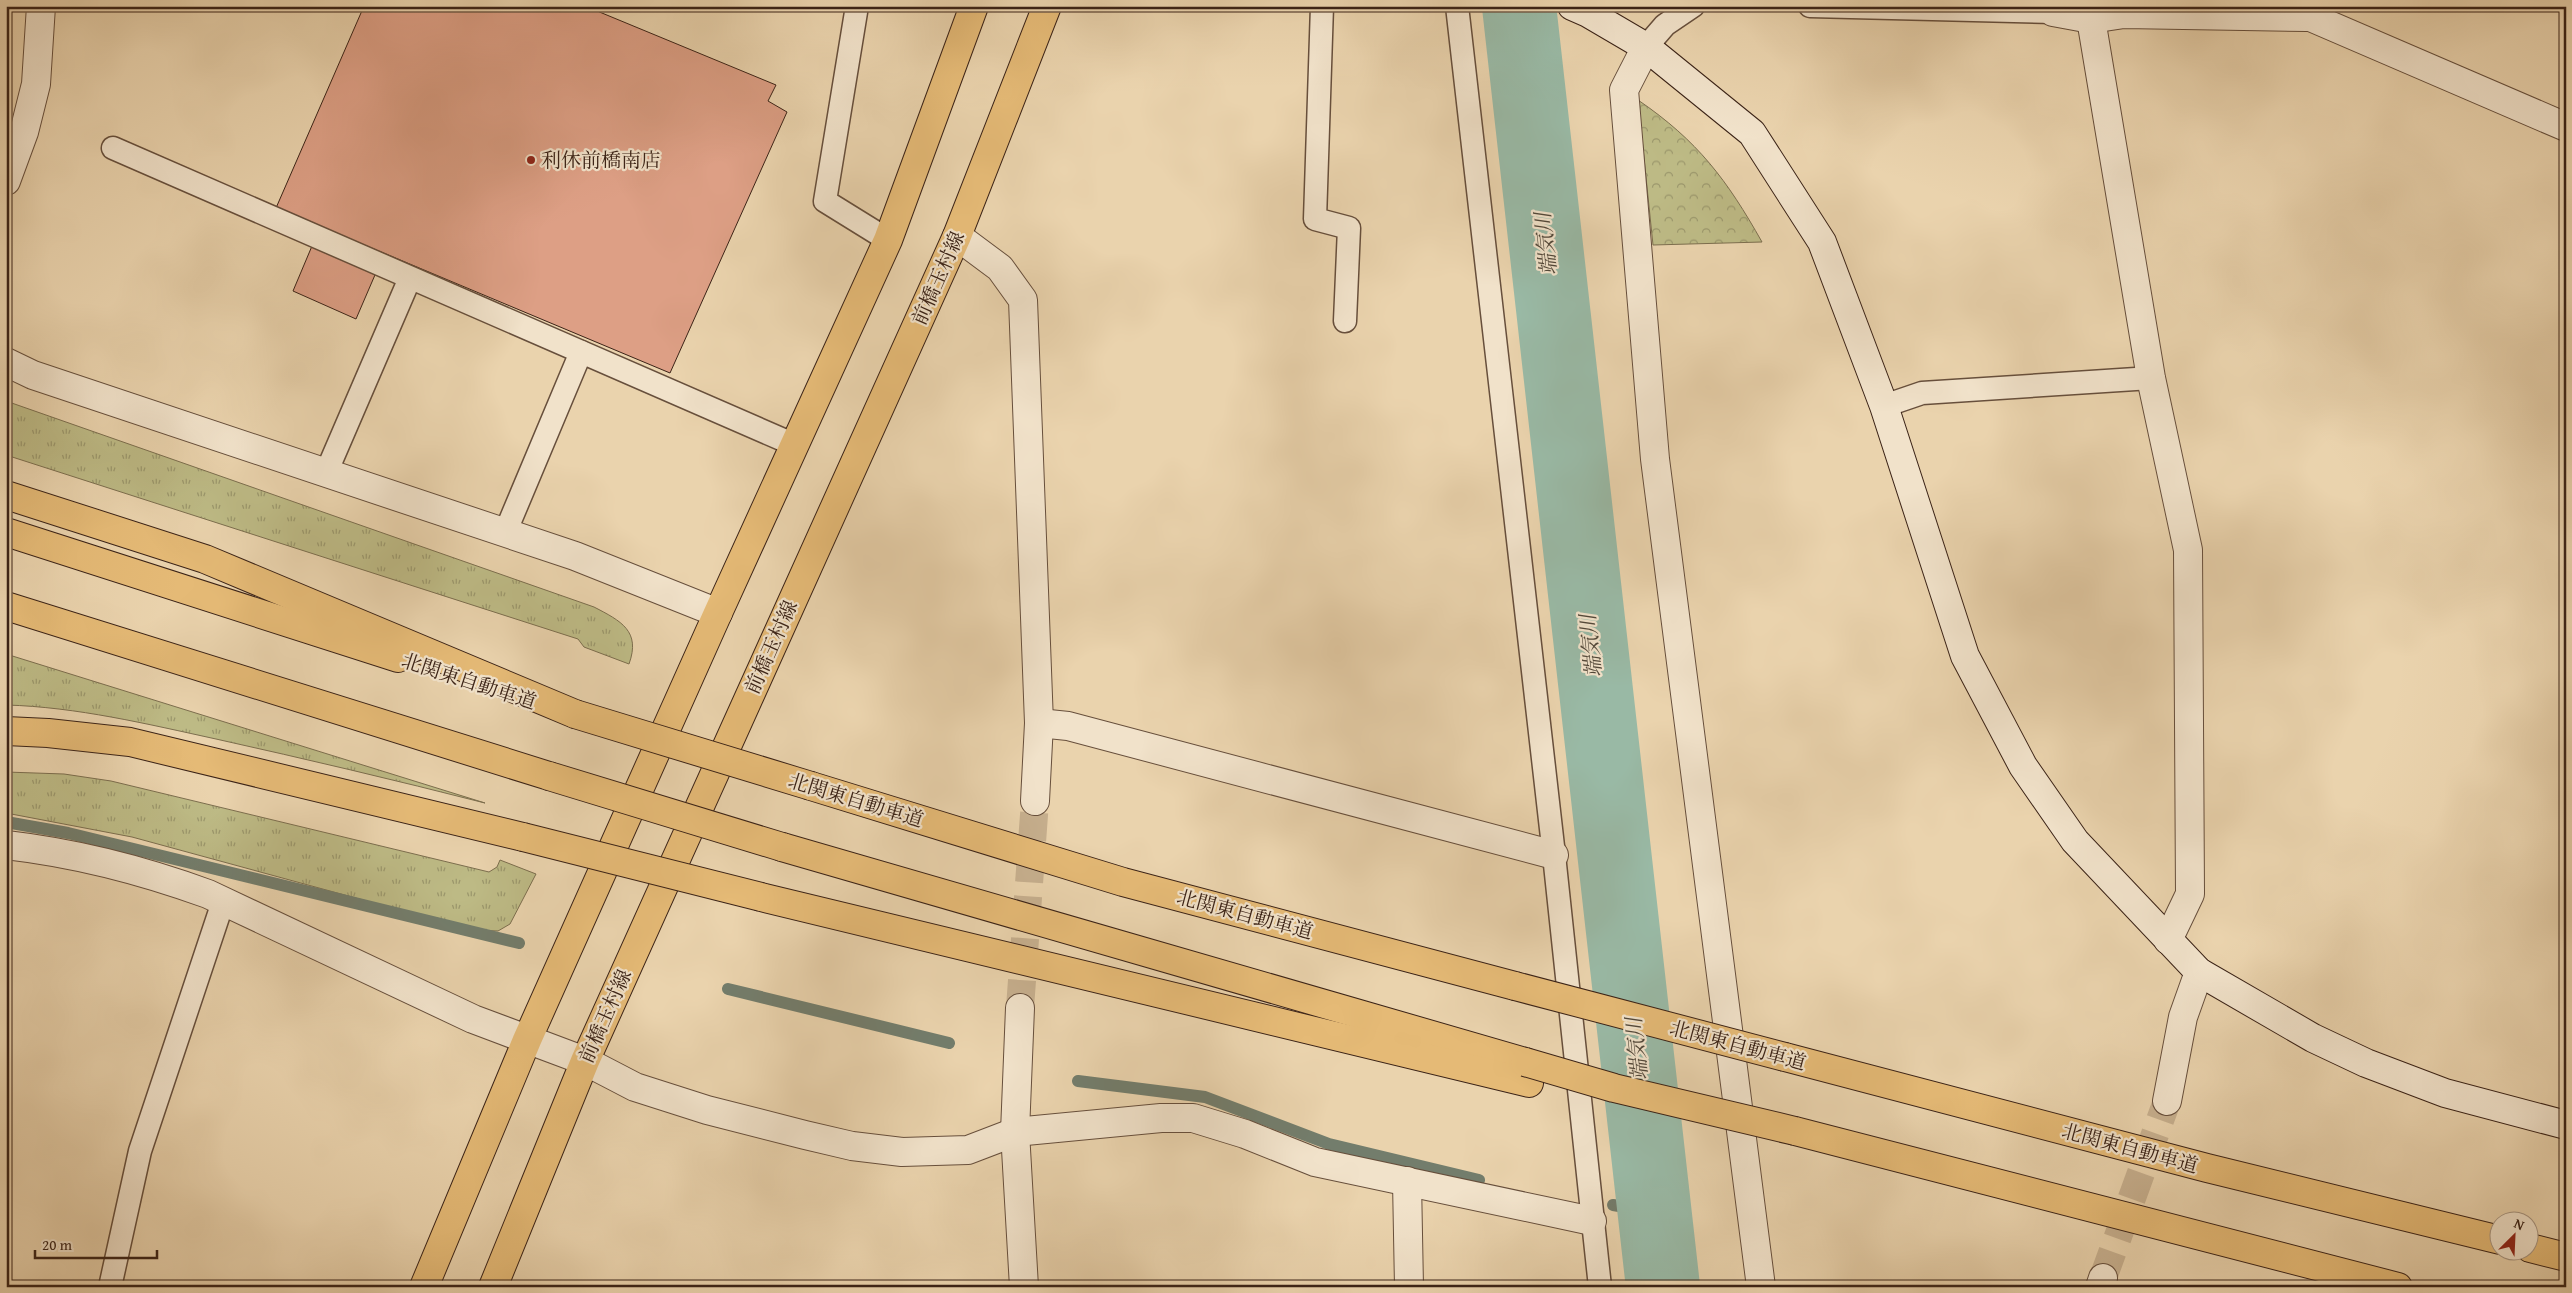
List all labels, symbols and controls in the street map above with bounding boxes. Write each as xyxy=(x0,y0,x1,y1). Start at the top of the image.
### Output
place label: 利休前橋南店 xyxy=(541,145,661,174)
marker: 利休前橋南店 xyxy=(525,154,537,166)
water label: 端気川 xyxy=(1527,209,1564,277)
street label: 前橋玉村線 xyxy=(904,226,971,329)
street label: 前橋玉村線 xyxy=(737,595,804,698)
water label: 端気川 xyxy=(1572,611,1609,679)
street label: 北関東自動車道 xyxy=(398,645,540,716)
street label: 北関東自動車道 xyxy=(785,765,927,834)
street label: 北関東自動車道 xyxy=(1174,881,1316,946)
street label: 前橋玉村線 xyxy=(571,964,638,1067)
street label: 北関東自動車道 xyxy=(1667,1012,1809,1077)
water label: 端気川 xyxy=(1618,1014,1655,1082)
street label: 北関東自動車道 xyxy=(2059,1115,2201,1180)
north arrow xyxy=(2490,1210,2540,1260)
text: N xyxy=(2511,1213,2528,1235)
scale bar xyxy=(35,1228,158,1260)
text: 20 m xyxy=(42,1234,73,1255)

